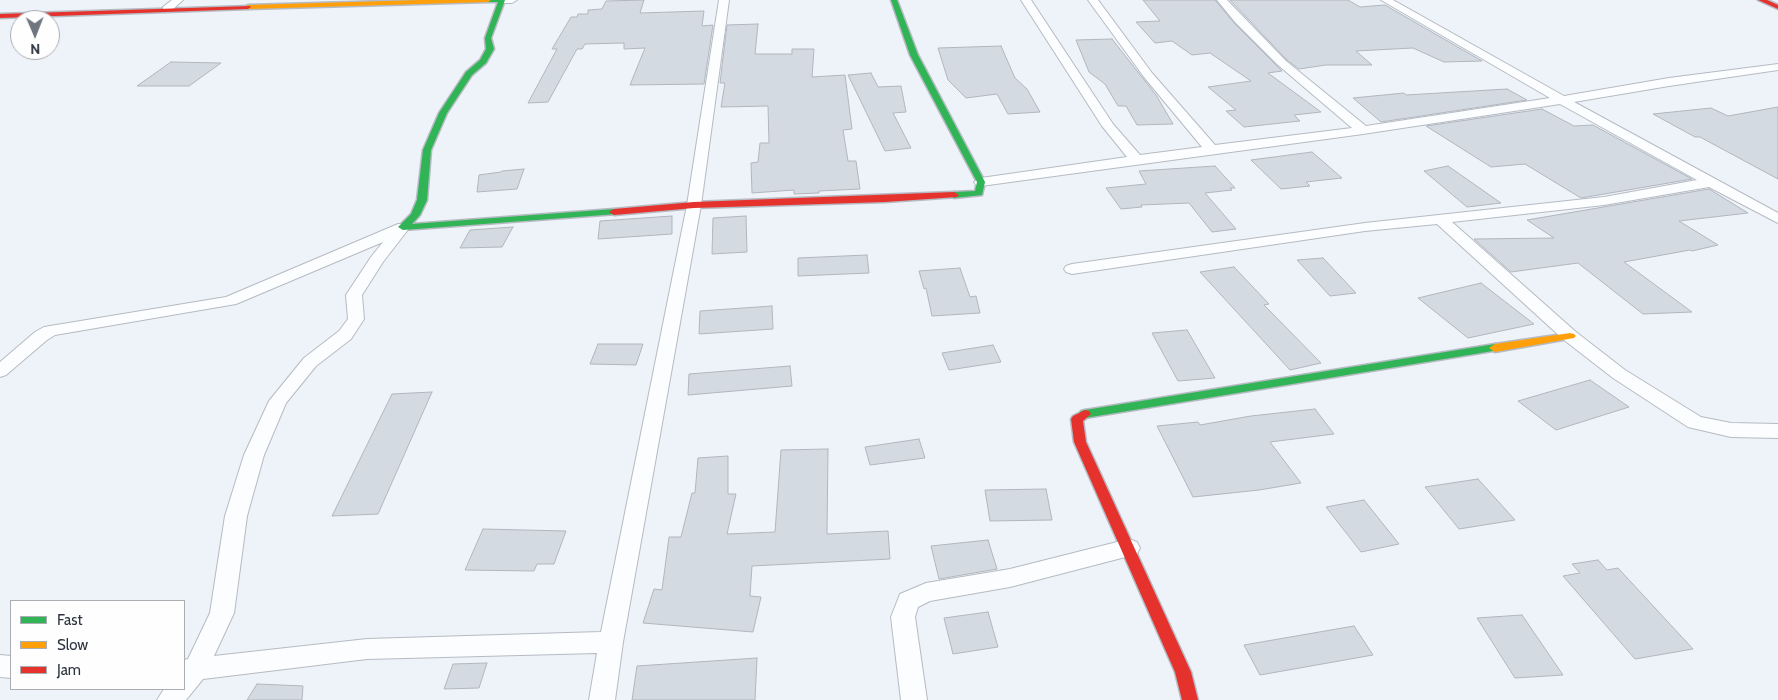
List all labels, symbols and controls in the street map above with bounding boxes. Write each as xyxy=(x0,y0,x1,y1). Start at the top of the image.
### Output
north arrow xyxy=(10,10,60,60)
text: N xyxy=(30,40,40,58)
legend xyxy=(10,600,185,690)
text: Fast xyxy=(57,611,82,629)
text: Slow xyxy=(57,636,88,654)
text: Jam xyxy=(57,661,81,679)

